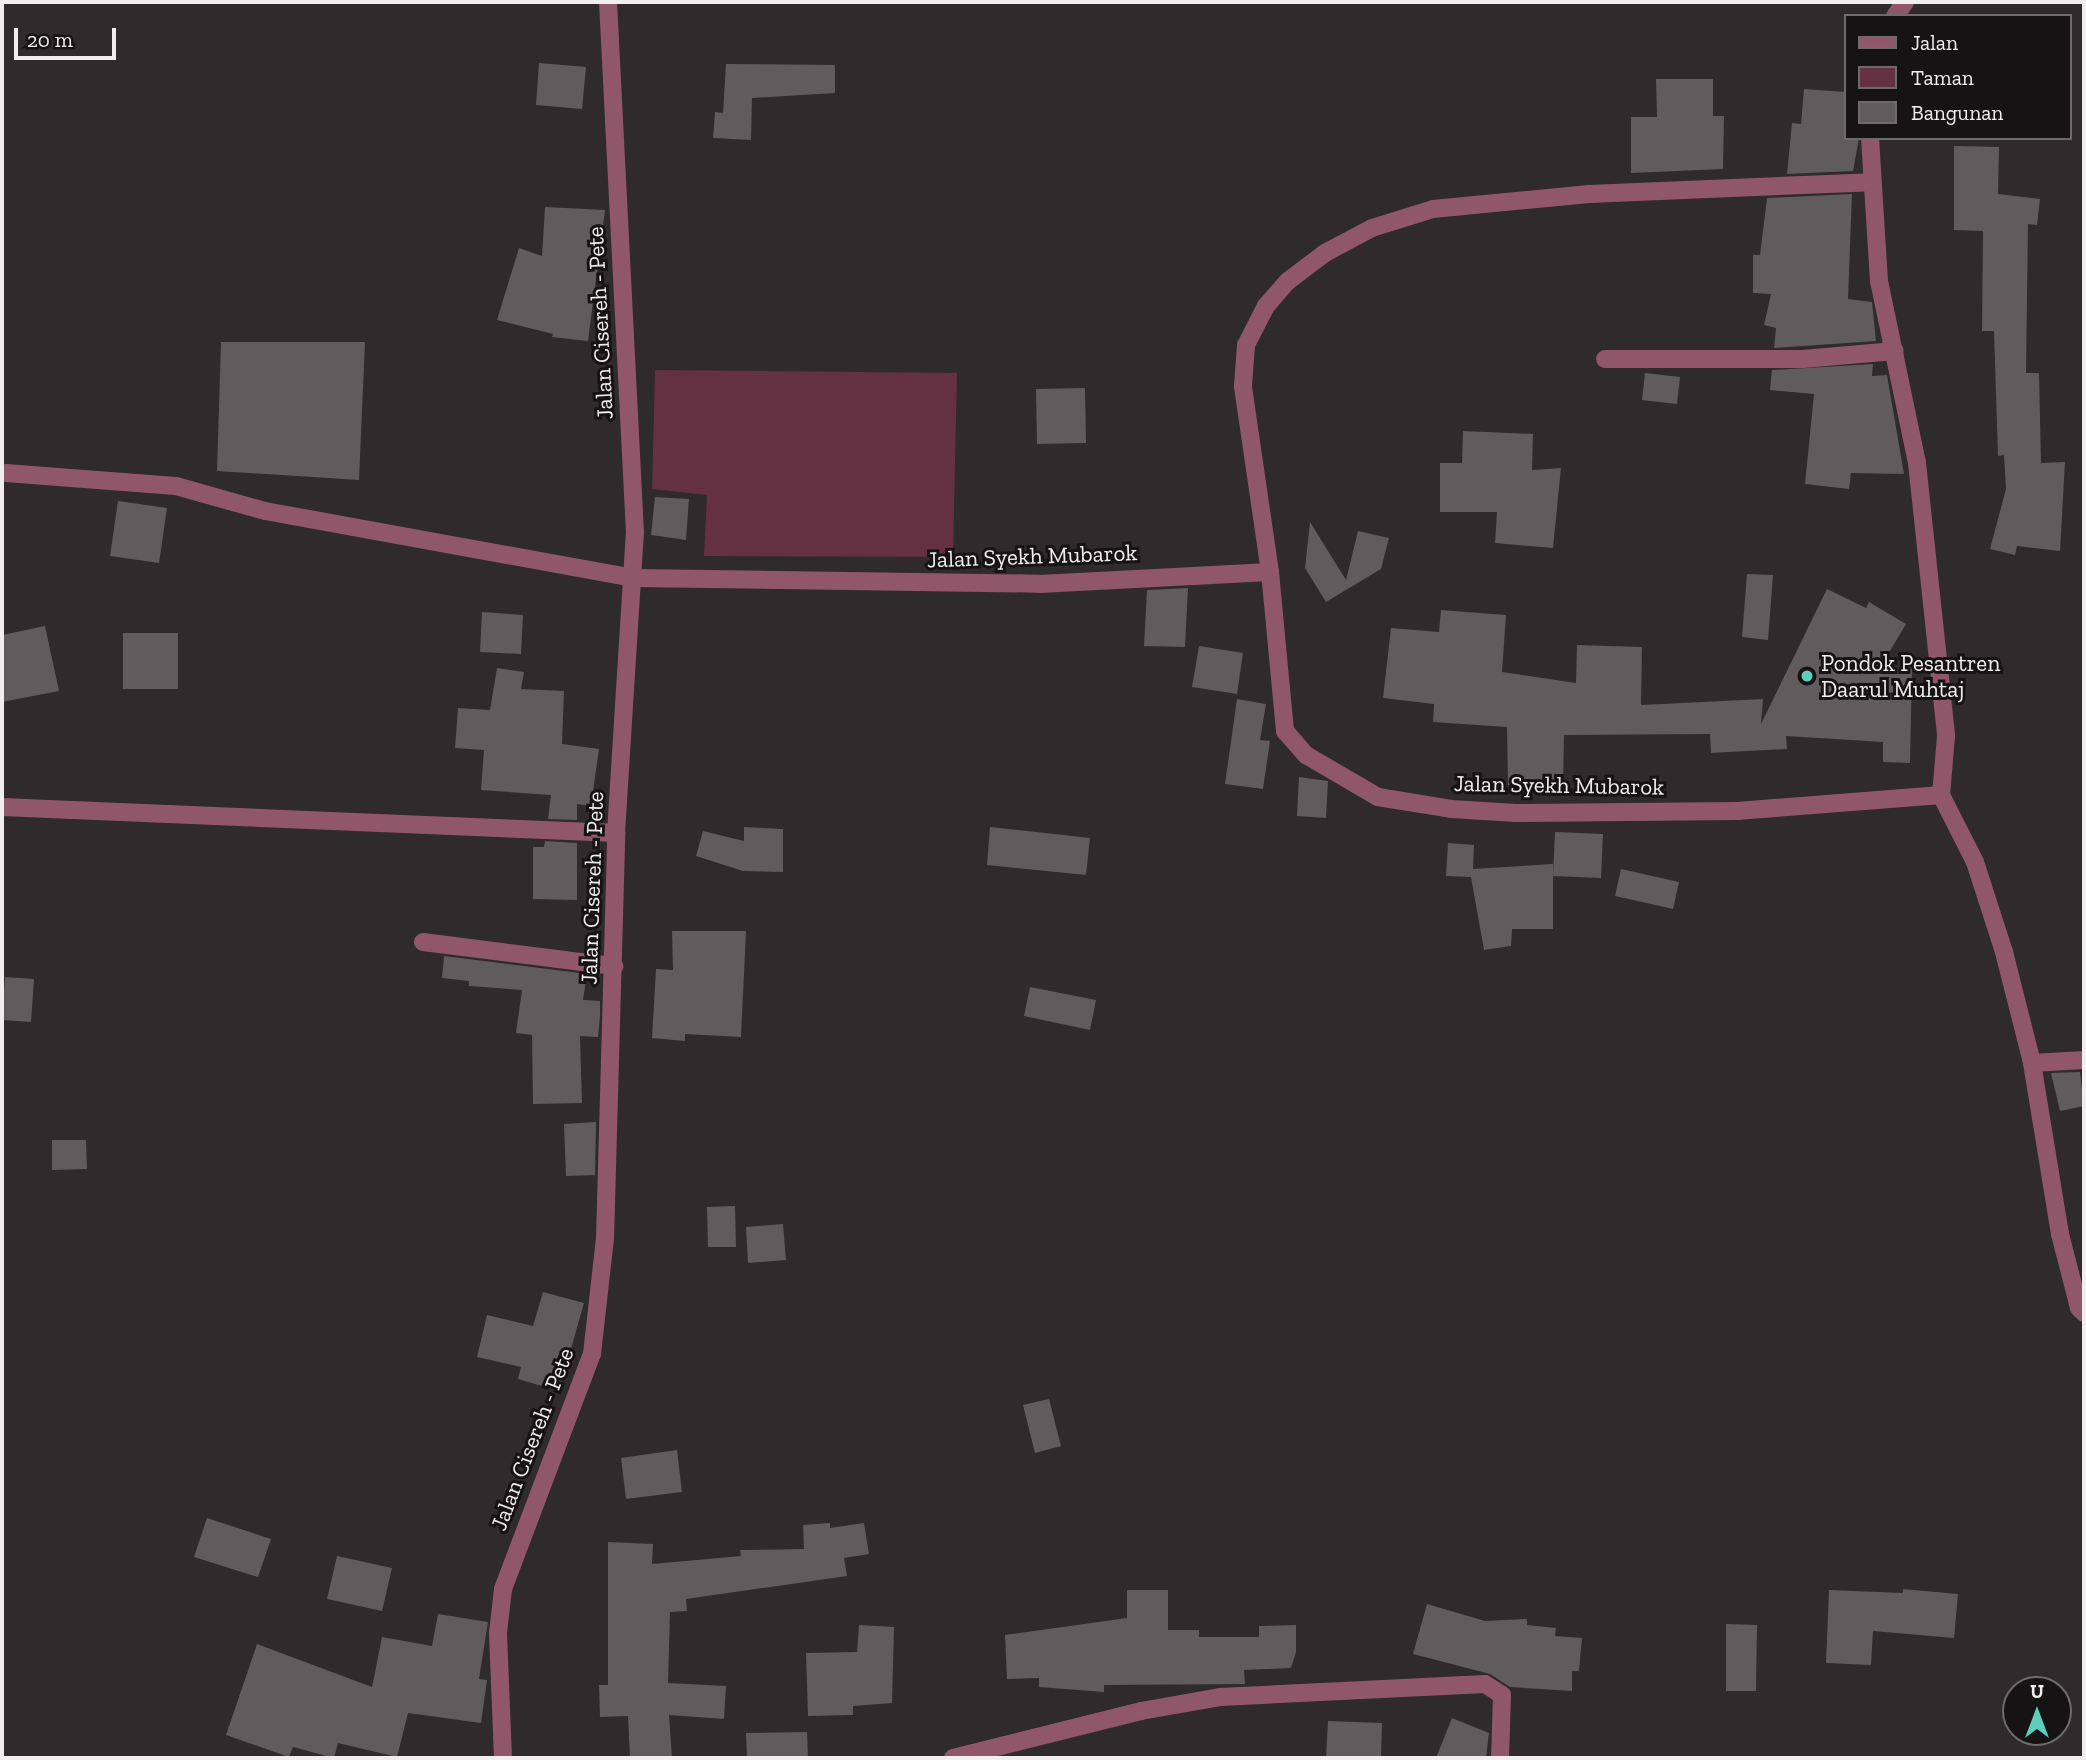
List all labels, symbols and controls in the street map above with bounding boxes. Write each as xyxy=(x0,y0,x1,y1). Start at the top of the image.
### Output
scale bar xyxy=(18,14,119,58)
legend xyxy=(1844,14,2072,140)
text: 20 m xyxy=(27,27,73,52)
text: Jalan xyxy=(1911,30,1958,55)
text: Taman xyxy=(1911,65,1974,90)
text: Bangunan xyxy=(1911,100,2003,125)
street label: Jalan Cisereh - Pete xyxy=(581,226,619,420)
street label: Jalan Syekh Mubarok xyxy=(926,539,1138,573)
place label: Pondok Pesantren Daarul Muhtaj xyxy=(1821,649,2000,703)
marker: Pondok Pesantren Daarul Muhtaj xyxy=(1799,668,1815,684)
street label: Jalan Syekh Mubarok xyxy=(1453,769,1665,801)
street label: Jalan Cisereh - Pete xyxy=(575,791,609,985)
street label: Jalan Cisereh - Pete xyxy=(484,1344,580,1534)
north arrow xyxy=(2002,1676,2072,1746)
text: U xyxy=(2030,1680,2044,1703)

